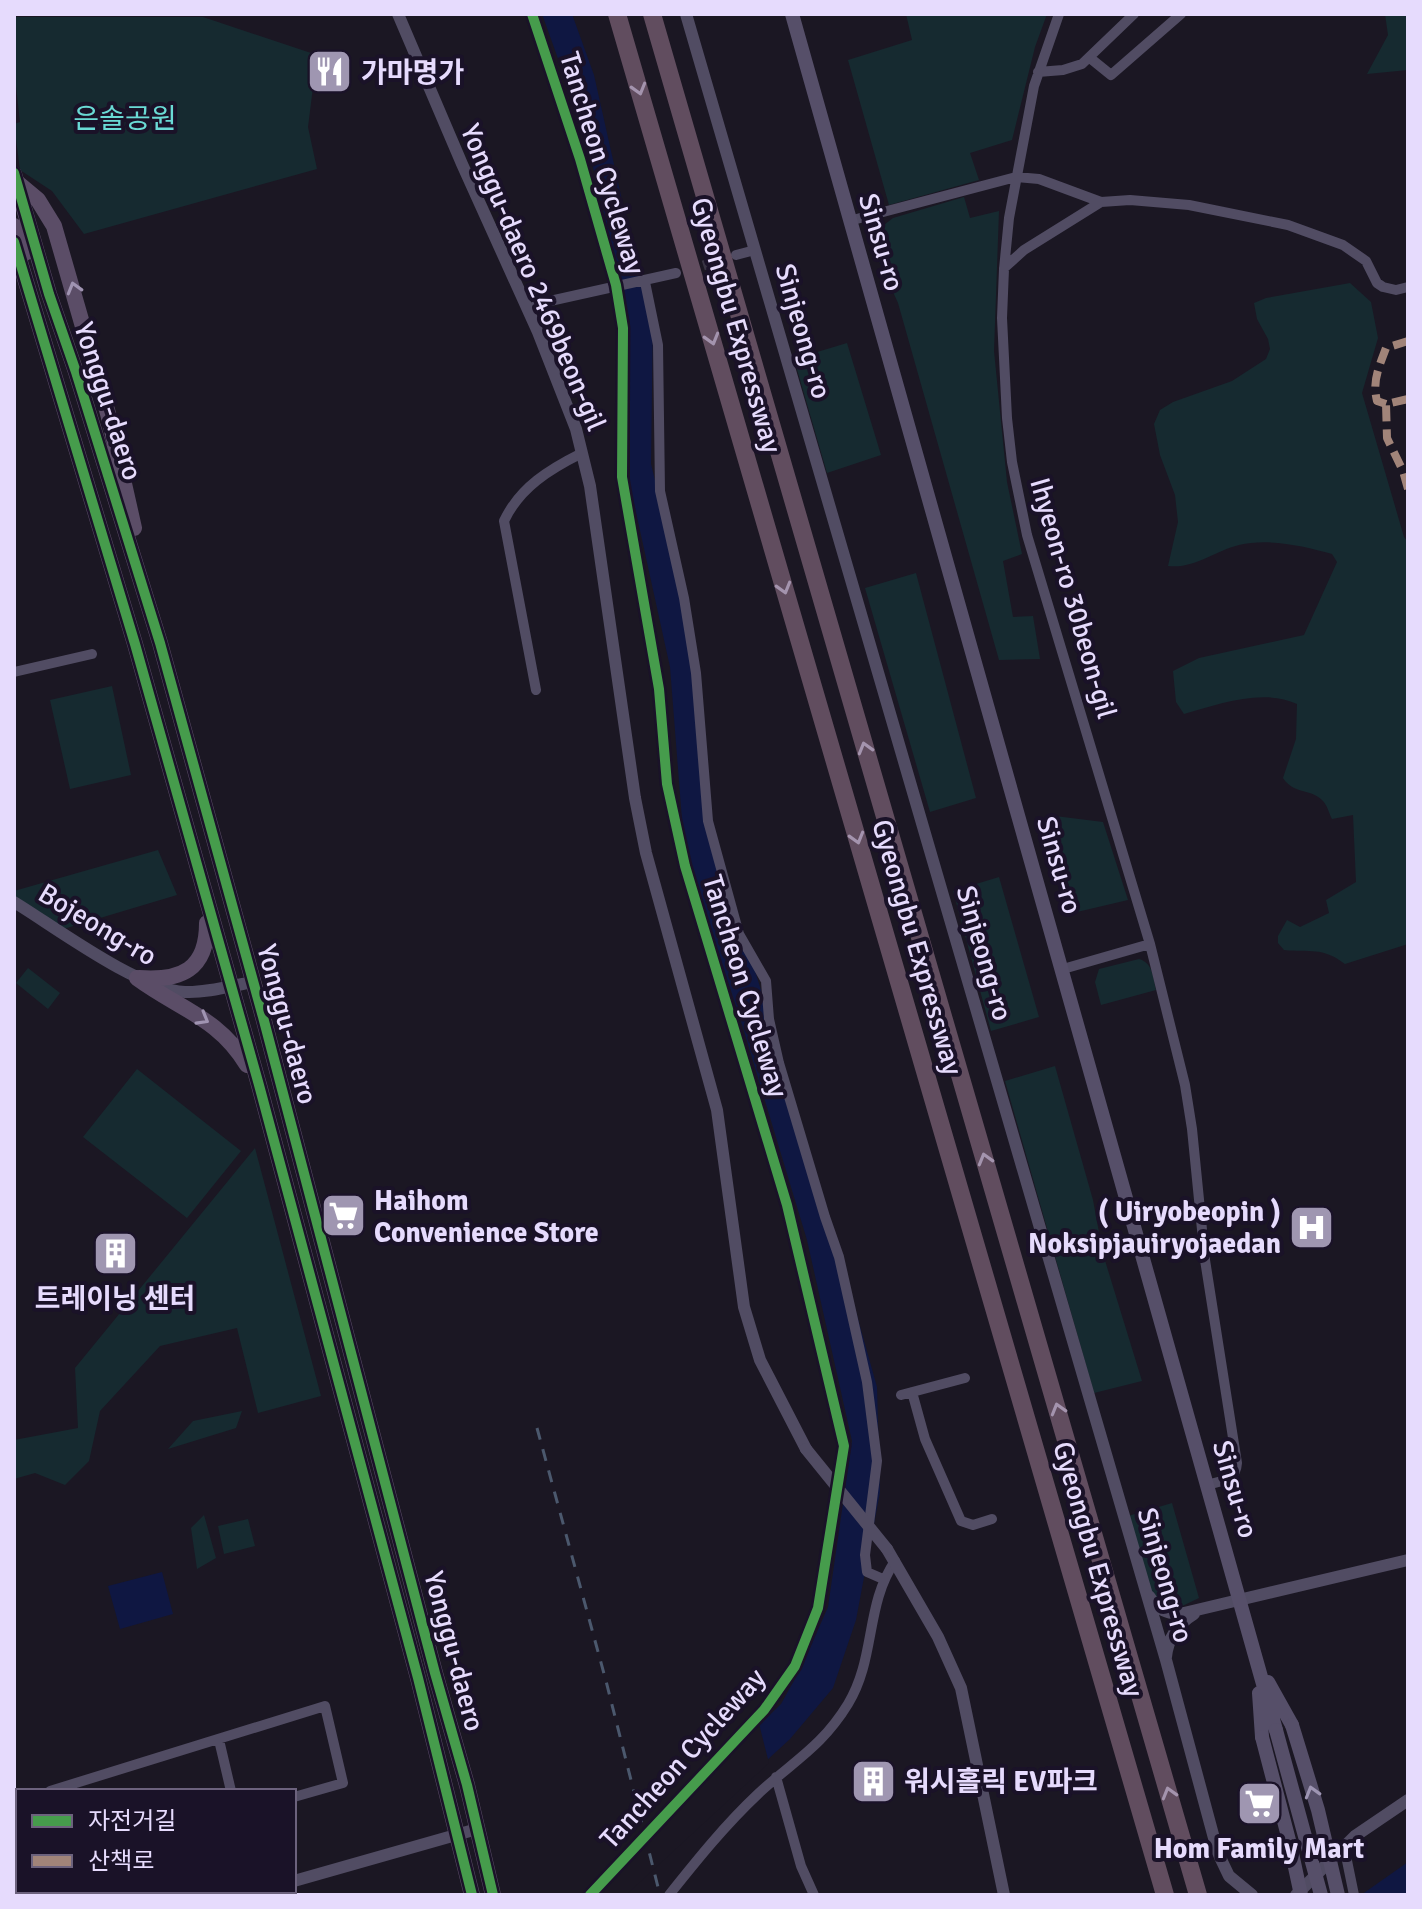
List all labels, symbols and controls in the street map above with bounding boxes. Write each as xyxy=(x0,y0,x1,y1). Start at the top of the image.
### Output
restaurant icon: 가마명가 xyxy=(306,48,354,96)
street label: Tancheon Cycleway xyxy=(552,48,652,279)
place label: 가마명가 xyxy=(361,56,464,90)
one-way arrow xyxy=(630,81,646,95)
park label: 은솔공원 xyxy=(73,102,177,136)
street label: Yonggu-daero 2469beon-gil xyxy=(453,119,613,436)
street label: Sinsu-ro xyxy=(851,189,911,295)
street label: Gyeongbu Expressway xyxy=(683,194,789,457)
street label: Sinjeong-ro xyxy=(768,260,839,403)
one-way arrow xyxy=(66,282,83,296)
street label: Yonggu-daero xyxy=(67,318,150,485)
one-way arrow xyxy=(703,331,719,345)
street label: Ihyeon-ro 30beon-gil xyxy=(1022,474,1124,723)
one-way arrow xyxy=(775,581,791,595)
one-way arrow xyxy=(858,742,874,756)
street label: Sinsu-ro xyxy=(1029,812,1089,918)
street label: Gyeongbu Expressway xyxy=(864,816,970,1079)
one-way arrow xyxy=(848,830,864,844)
street label: Tancheon Cycleway xyxy=(695,871,795,1102)
street label: Bojeong-ro xyxy=(32,876,163,973)
street label: Sinjeong-ro xyxy=(949,882,1020,1025)
street label: Yonggu-daero xyxy=(249,941,325,1108)
one-way arrow xyxy=(194,1009,209,1025)
one-way arrow xyxy=(978,1153,994,1167)
place label: Haihom Convenience Store xyxy=(374,1184,599,1250)
supermarket icon: Haihom Convenience Store xyxy=(319,1192,367,1240)
place label: ( Uiryobeopin ) Noksipjauiryojaedan xyxy=(1028,1195,1281,1261)
hospital icon: ( Uiryobeopin ) Noksipjauiryojaedan xyxy=(1288,1203,1336,1251)
building icon: 트레이닝 센터 xyxy=(91,1230,139,1278)
place label: 트레이닝 센터 xyxy=(35,1282,195,1316)
one-way arrow xyxy=(1051,1402,1067,1416)
street label: Sinsu-ro xyxy=(1205,1436,1265,1542)
street label: Gyeongbu Expressway xyxy=(1045,1438,1151,1701)
street label: Sinjeong-ro xyxy=(1130,1504,1201,1647)
street label: Yonggu-daero xyxy=(416,1568,492,1735)
street label: Tancheon Cycleway xyxy=(593,1661,773,1856)
building icon: 워시홀릭 EV파크 xyxy=(849,1757,897,1805)
place label: 워시홀릭 EV파크 xyxy=(904,1765,1098,1799)
supermarket icon: Hom Family Mart xyxy=(1235,1780,1283,1828)
one-way arrow xyxy=(1305,1786,1322,1800)
one-way arrow xyxy=(1162,1787,1178,1801)
legend xyxy=(16,1789,296,1893)
text: 자전거길 xyxy=(88,1806,176,1836)
place label: Hom Family Mart xyxy=(1154,1832,1365,1866)
text: 산책로 xyxy=(88,1846,154,1876)

